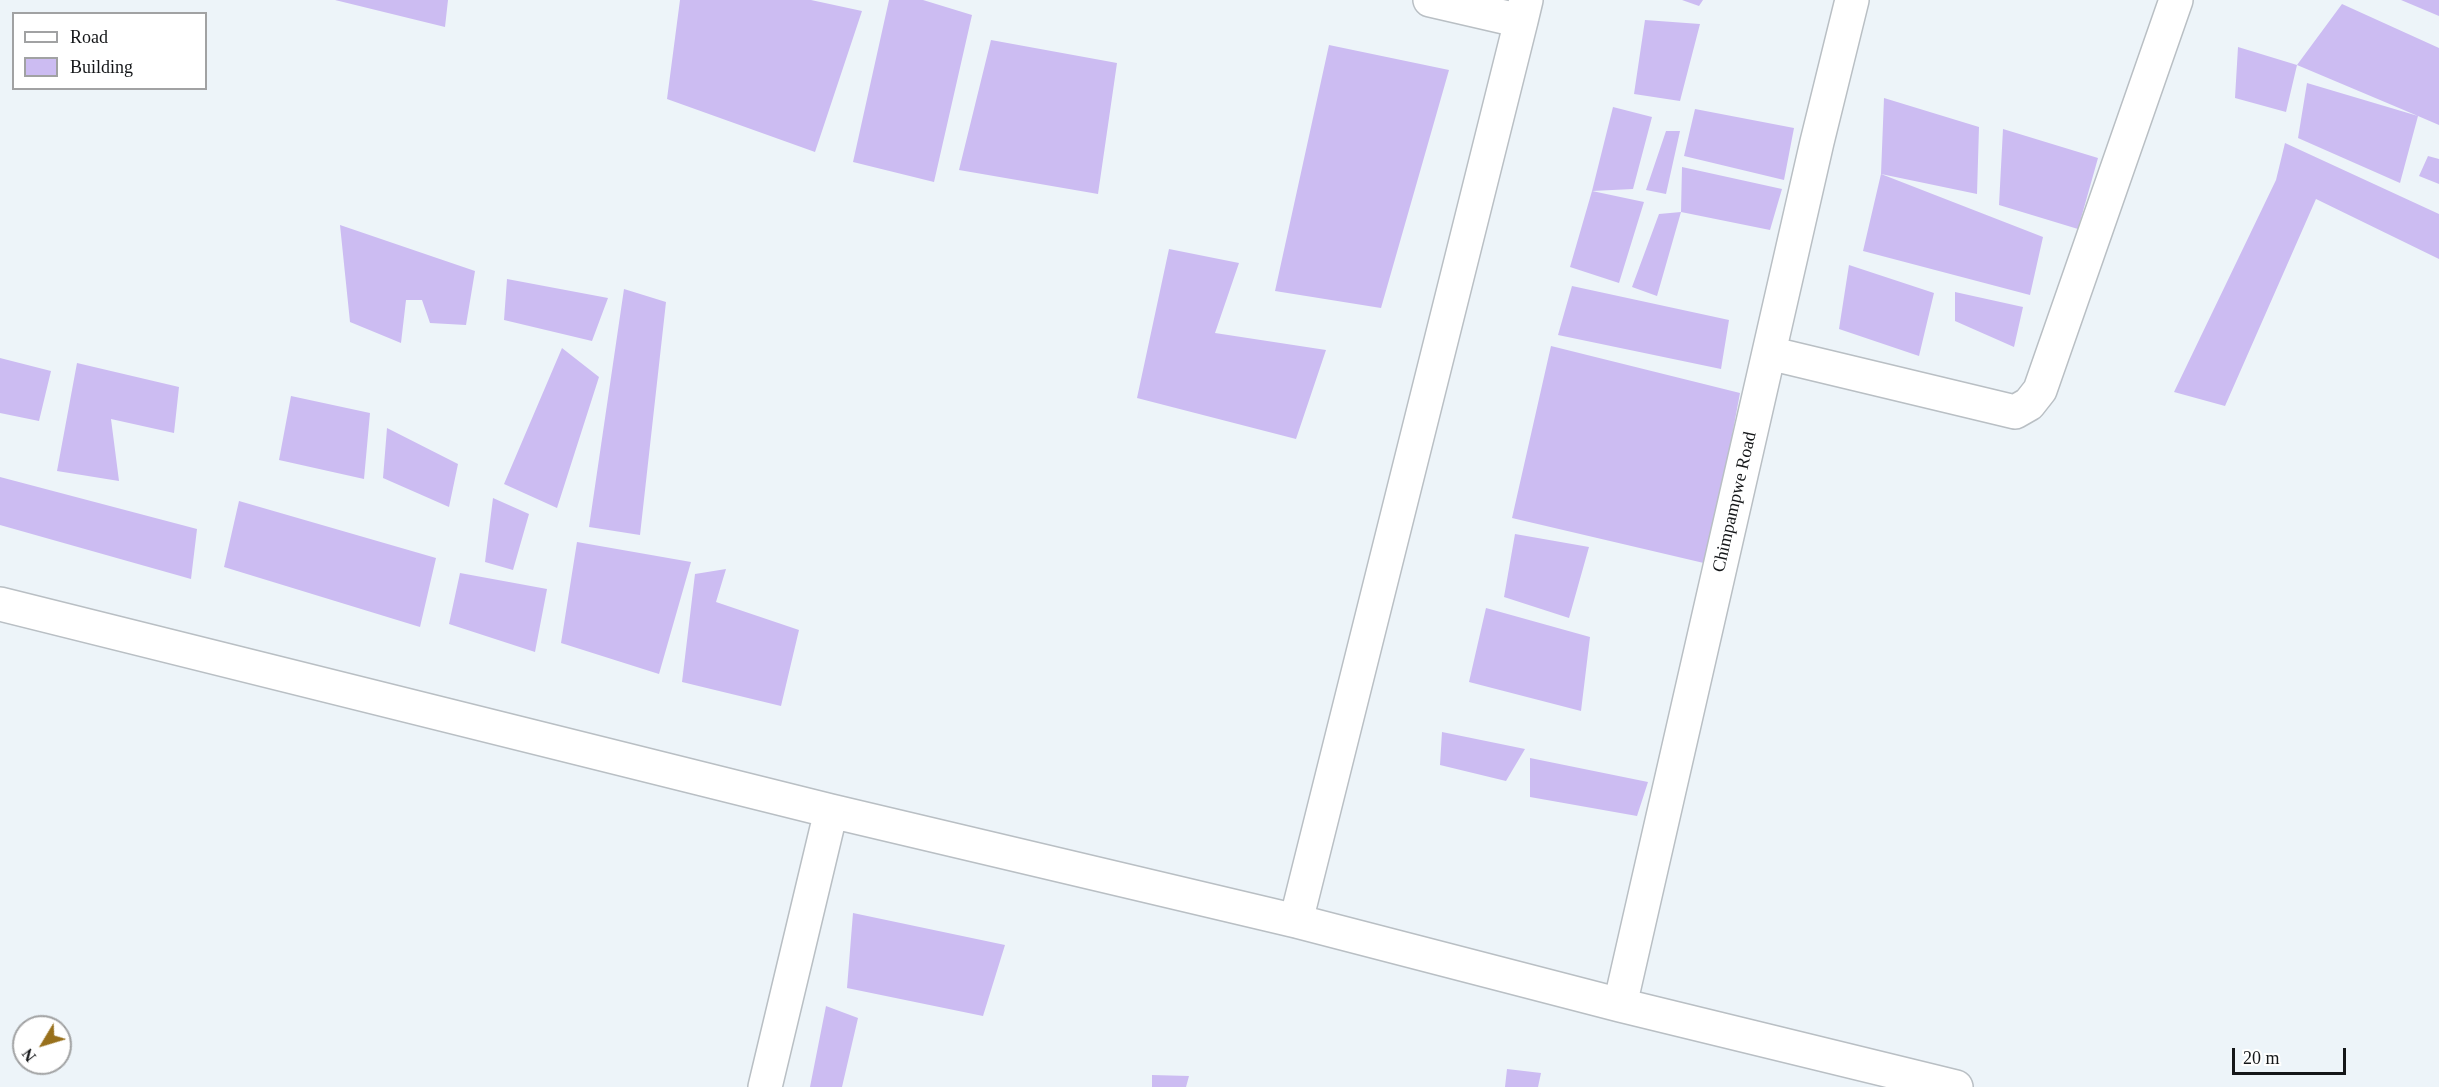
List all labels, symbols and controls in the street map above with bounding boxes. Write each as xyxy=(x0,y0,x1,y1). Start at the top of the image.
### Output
legend xyxy=(12,12,207,90)
text: Road xyxy=(70,27,108,47)
text: Building xyxy=(70,57,133,77)
street label: Chimpampwe Road xyxy=(1708,430,1762,574)
north arrow xyxy=(12,1015,72,1075)
scale bar xyxy=(2235,1036,2349,1074)
text: N xyxy=(19,1045,39,1065)
text: 20 m xyxy=(2243,1048,2280,1068)

